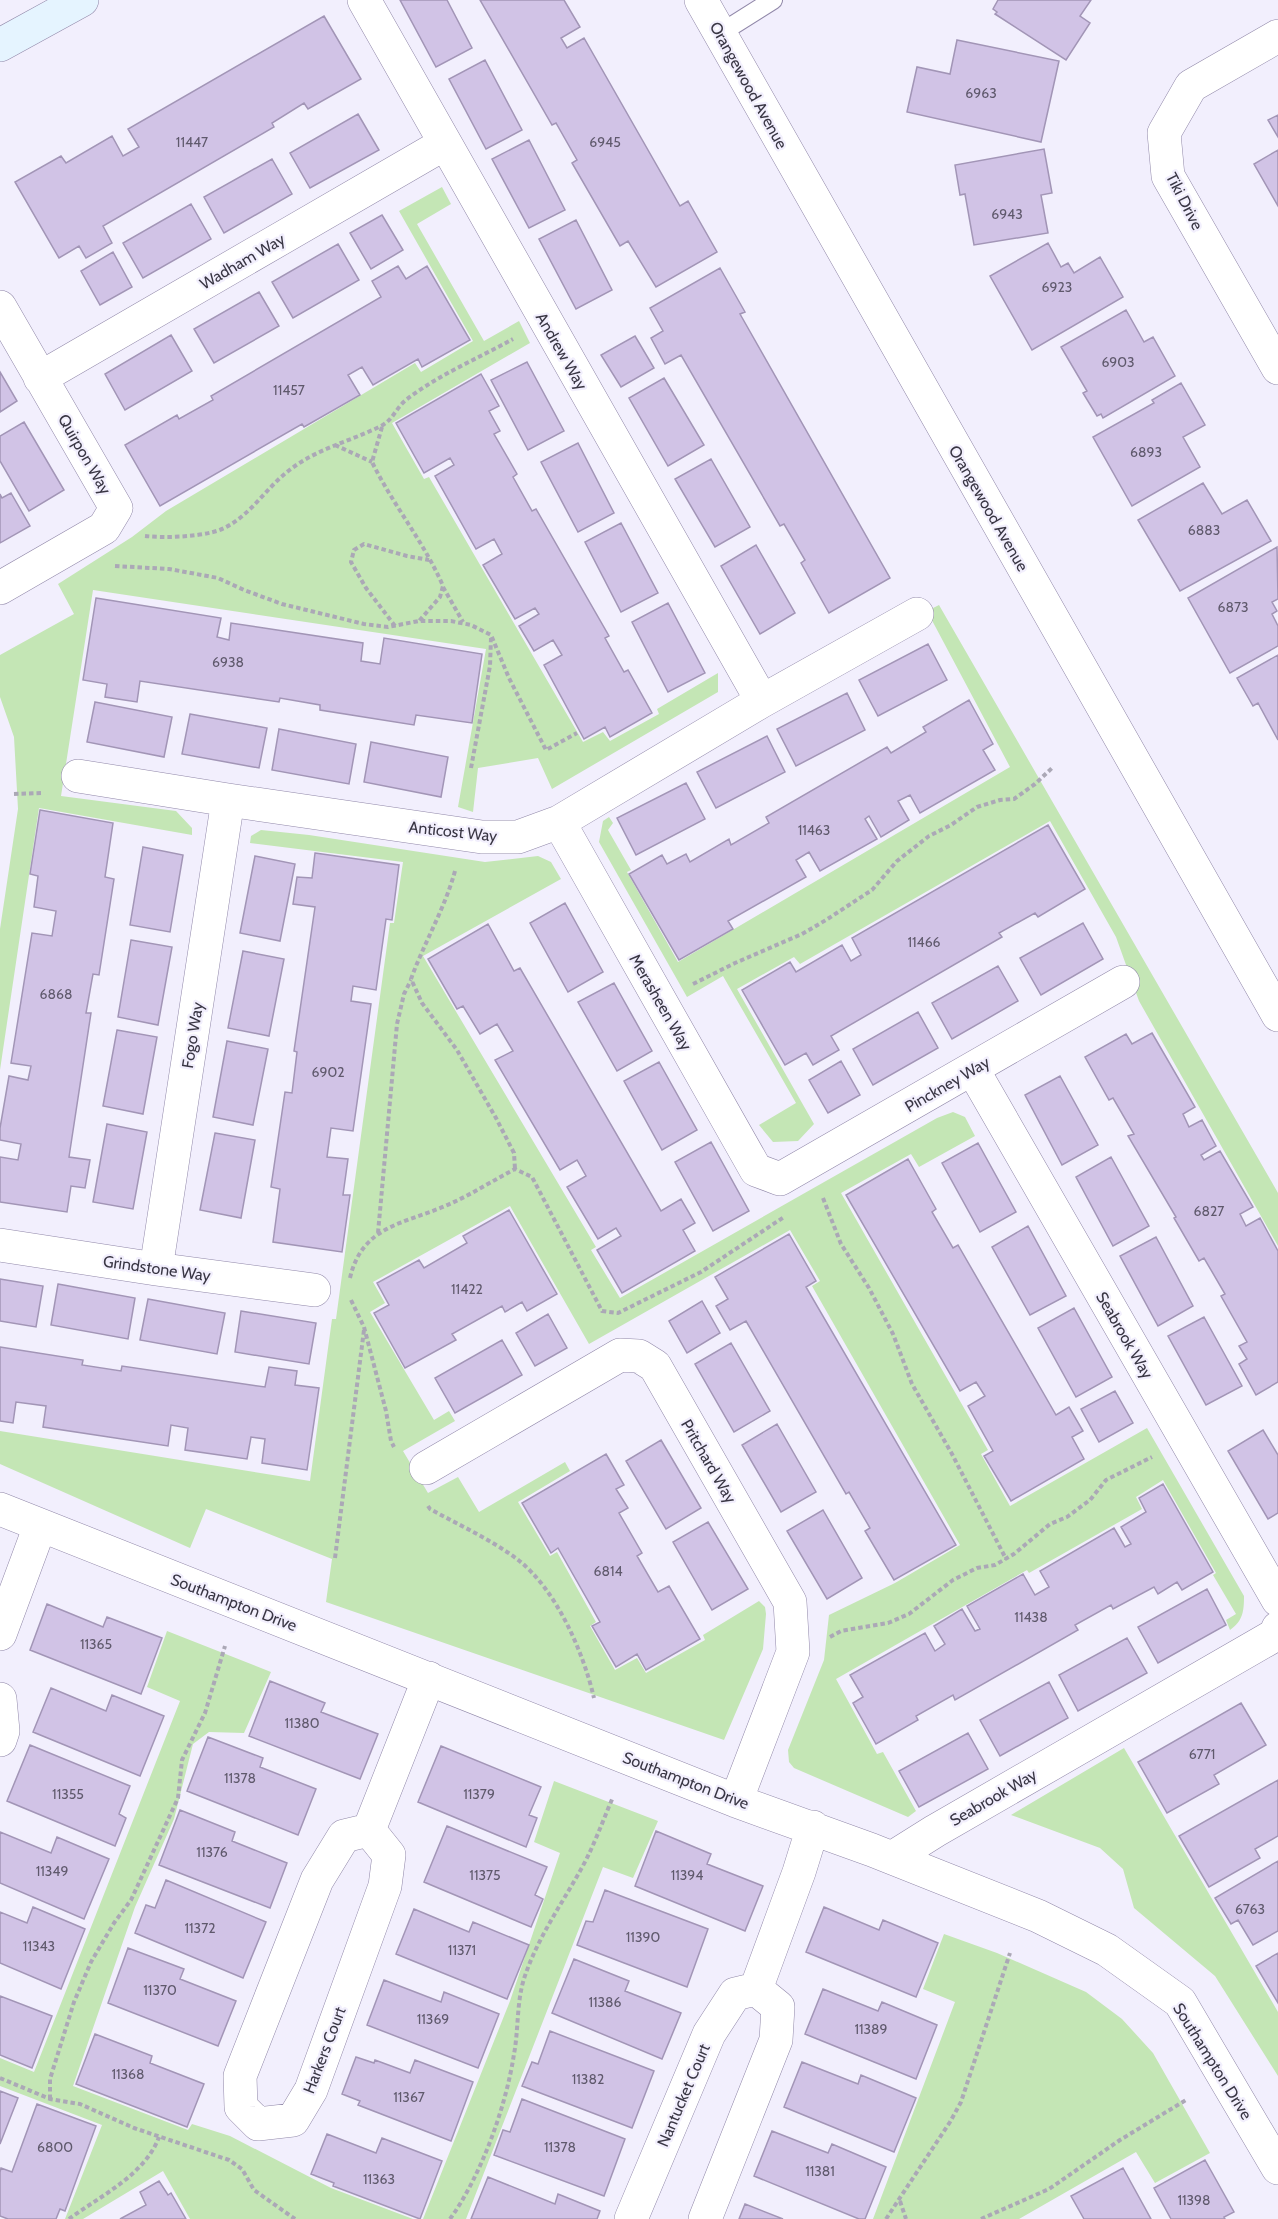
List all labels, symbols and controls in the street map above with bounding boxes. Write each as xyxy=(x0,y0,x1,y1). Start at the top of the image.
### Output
street label: Orangewood Avenue xyxy=(706,18,791,152)
house number: 6963 xyxy=(965,84,997,102)
house number: 11447 xyxy=(176,133,208,151)
house number: 6945 xyxy=(589,133,621,151)
street label: Tiki Drive xyxy=(1162,169,1207,233)
house number: 6943 xyxy=(991,205,1023,223)
street label: Wadham Way xyxy=(196,229,288,293)
house number: 6923 xyxy=(1042,278,1072,296)
street label: Andrew Way xyxy=(532,309,591,393)
house number: 6903 xyxy=(1101,353,1135,371)
house number: 11457 xyxy=(273,381,305,399)
street label: Quirpon Way xyxy=(54,411,115,498)
street label: Orangewood Avenue xyxy=(945,442,1032,575)
house number: 6893 xyxy=(1130,443,1162,461)
house number: 6883 xyxy=(1188,521,1220,539)
house number: 6873 xyxy=(1217,598,1249,616)
house number: 6938 xyxy=(212,653,244,671)
street label: Anticost Way xyxy=(408,817,498,846)
house number: 11463 xyxy=(798,821,830,839)
house number: 11466 xyxy=(907,933,941,951)
street label: Merasheen Way xyxy=(625,951,696,1054)
house number: 6868 xyxy=(40,985,72,1003)
street label: Fogo Way xyxy=(178,1001,207,1070)
street label: Pinckney Way xyxy=(902,1053,993,1116)
house number: 6902 xyxy=(311,1063,345,1081)
house number: 6827 xyxy=(1194,1202,1224,1220)
street label: Grindstone Way xyxy=(102,1252,212,1285)
house number: 11422 xyxy=(451,1280,483,1298)
street label: Seabrook Way xyxy=(1092,1288,1157,1382)
street label: Pritchard Way xyxy=(677,1416,740,1507)
house number: 6814 xyxy=(593,1562,623,1580)
street label: Southampton Drive xyxy=(168,1570,300,1635)
house number: 11438 xyxy=(1014,1608,1048,1626)
house number: 11365 xyxy=(80,1635,112,1653)
house number: 11380 xyxy=(285,1714,320,1732)
house number: 6771 xyxy=(1189,1745,1215,1763)
street label: Southampton Drive xyxy=(620,1748,752,1813)
street label: Seabrook Way xyxy=(946,1765,1040,1830)
house number: 11378 xyxy=(224,1769,256,1787)
house number: 11355 xyxy=(52,1785,84,1803)
house number: 11379 xyxy=(463,1785,495,1803)
house number: 11376 xyxy=(196,1843,228,1861)
house number: 11349 xyxy=(36,1862,68,1880)
house number: 11375 xyxy=(469,1866,501,1884)
house number: 11394 xyxy=(671,1866,703,1884)
house number: 6763 xyxy=(1235,1900,1265,1918)
house number: 11372 xyxy=(184,1919,216,1937)
house number: 11390 xyxy=(626,1928,660,1946)
house number: 11343 xyxy=(23,1937,55,1955)
house number: 11371 xyxy=(448,1941,476,1959)
house number: 11370 xyxy=(143,1981,177,1999)
house number: 11386 xyxy=(588,1993,622,2011)
street label: Southampton Drive xyxy=(1169,2000,1256,2123)
street label: Harkers Court xyxy=(299,2004,350,2096)
house number: 11369 xyxy=(417,2010,449,2028)
house number: 11389 xyxy=(854,2020,888,2038)
street label: Nantucket Court xyxy=(653,2040,714,2149)
house number: 11368 xyxy=(111,2065,145,2083)
house number: 11382 xyxy=(572,2070,604,2088)
house number: 11367 xyxy=(393,2088,425,2106)
house number: 6800 xyxy=(37,2138,73,2156)
house number: 11378 xyxy=(544,2138,576,2156)
house number: 11381 xyxy=(805,2162,835,2180)
house number: 11363 xyxy=(363,2170,395,2188)
house number: 11398 xyxy=(1177,2191,1211,2209)

